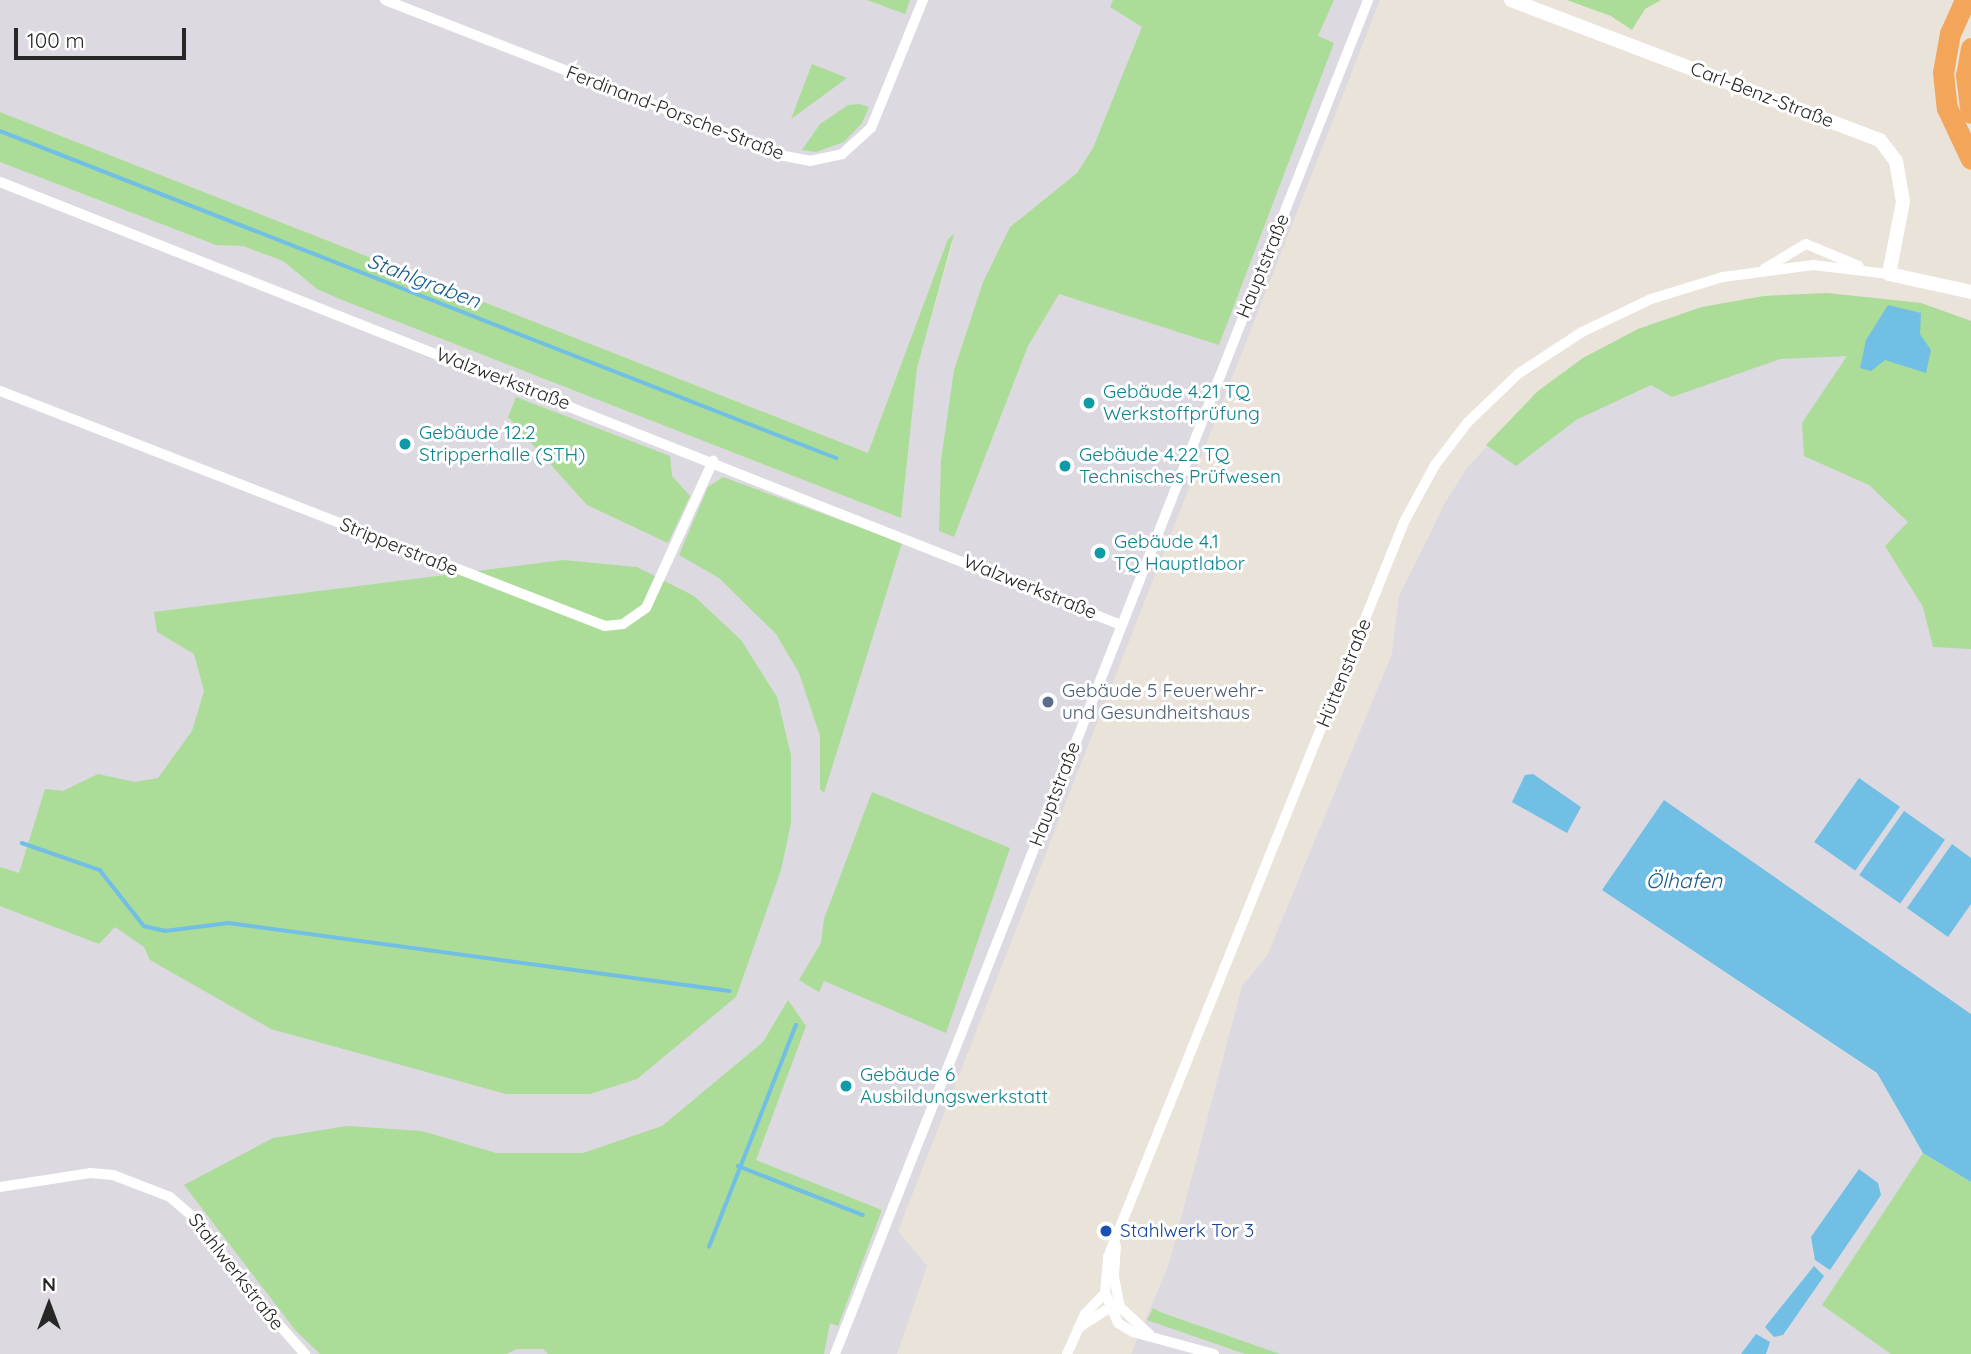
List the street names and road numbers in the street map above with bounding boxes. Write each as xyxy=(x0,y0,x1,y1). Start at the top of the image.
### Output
street label: Carl-Benz-Straße xyxy=(1687,57,1837,133)
street label: Ferdinand-Porsche-Straße xyxy=(563,61,787,165)
street label: Hauptstraße xyxy=(1232,211,1294,321)
street label: Walzwerkstraße xyxy=(433,343,573,415)
street label: Stripperstraße xyxy=(336,513,462,581)
street label: Walzwerkstraße xyxy=(960,550,1100,624)
street label: Hüttenstraße xyxy=(1312,615,1376,731)
street label: Hauptstraße xyxy=(1025,738,1085,850)
street label: Stahlwerkstraße xyxy=(183,1209,289,1335)

